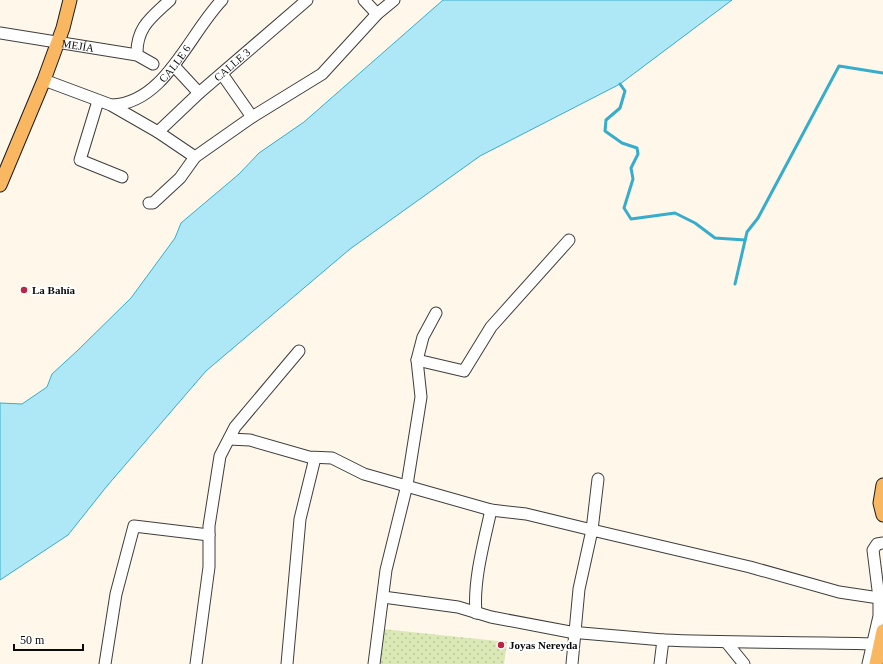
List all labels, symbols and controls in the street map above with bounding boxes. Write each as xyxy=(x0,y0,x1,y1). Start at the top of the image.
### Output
street label: MEJÍA xyxy=(61,37,95,54)
street label: CALLE 6 xyxy=(156,42,193,85)
street label: CALLE 3 xyxy=(211,46,253,83)
place label: La Bahía xyxy=(32,284,76,296)
marker: La Bahía xyxy=(19,285,29,295)
scale bar xyxy=(14,626,83,652)
text: 50 m xyxy=(20,633,45,647)
place label: Joyas Nereyda xyxy=(509,639,578,651)
marker: Joyas Nereyda xyxy=(496,640,506,650)

